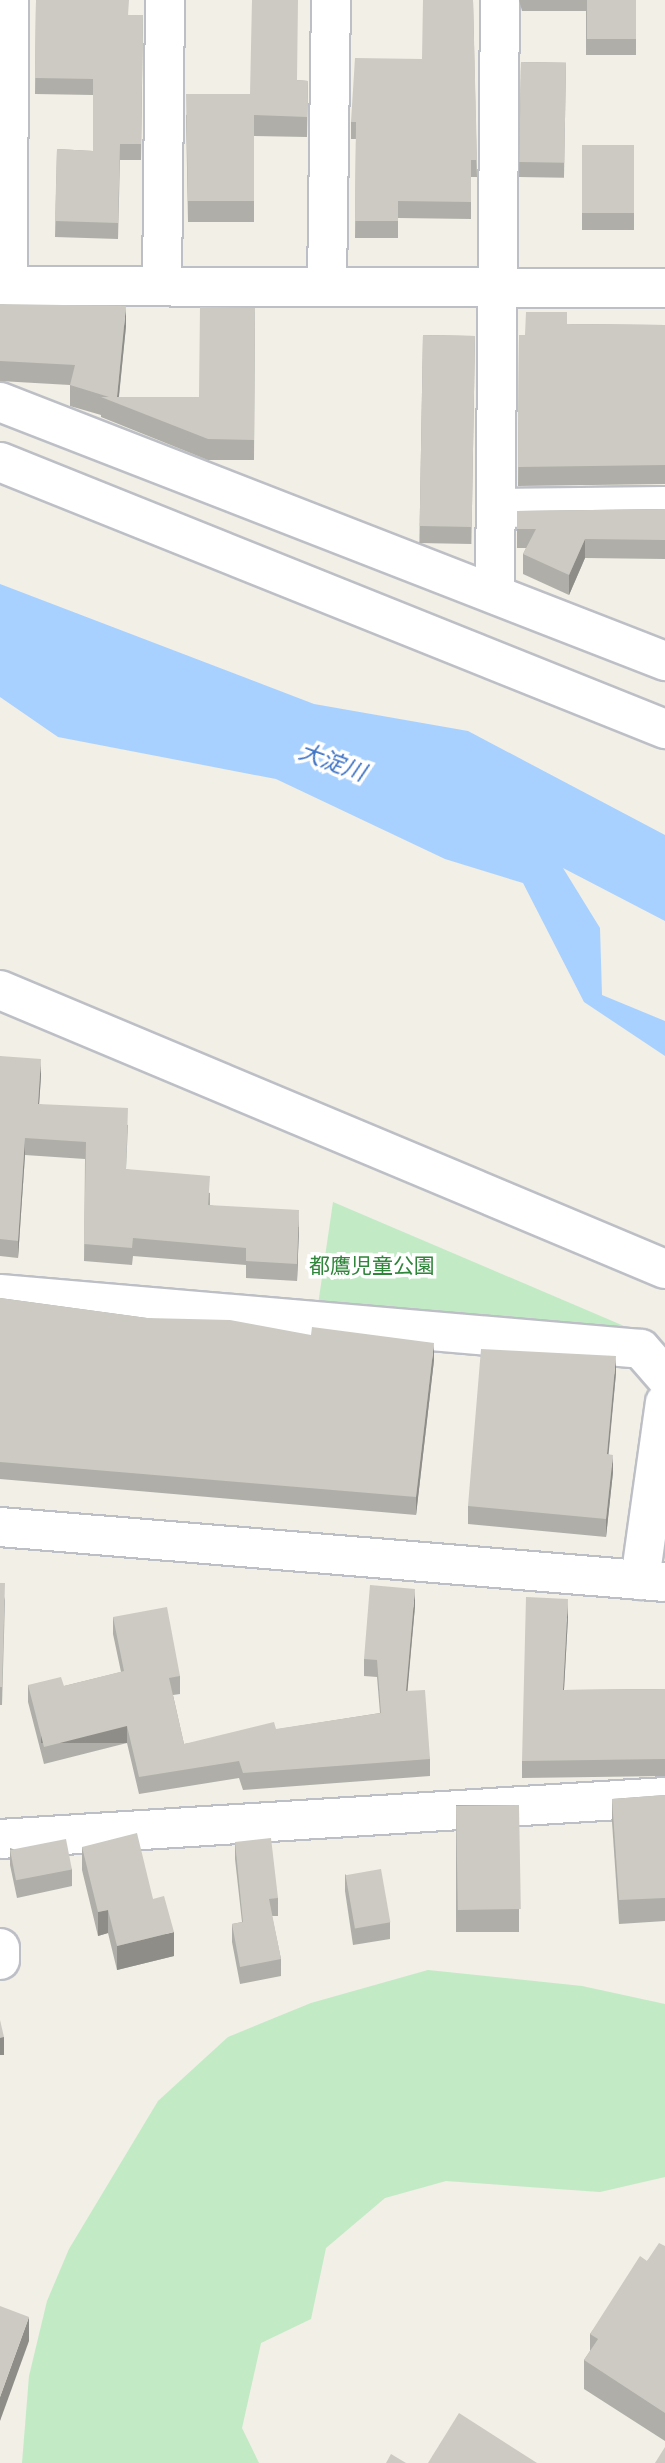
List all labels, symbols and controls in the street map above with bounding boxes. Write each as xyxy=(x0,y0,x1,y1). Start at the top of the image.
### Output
water label: 大淀川 xyxy=(295,738,369,788)
park label: 都鷹児童公園 xyxy=(309,1253,435,1279)

